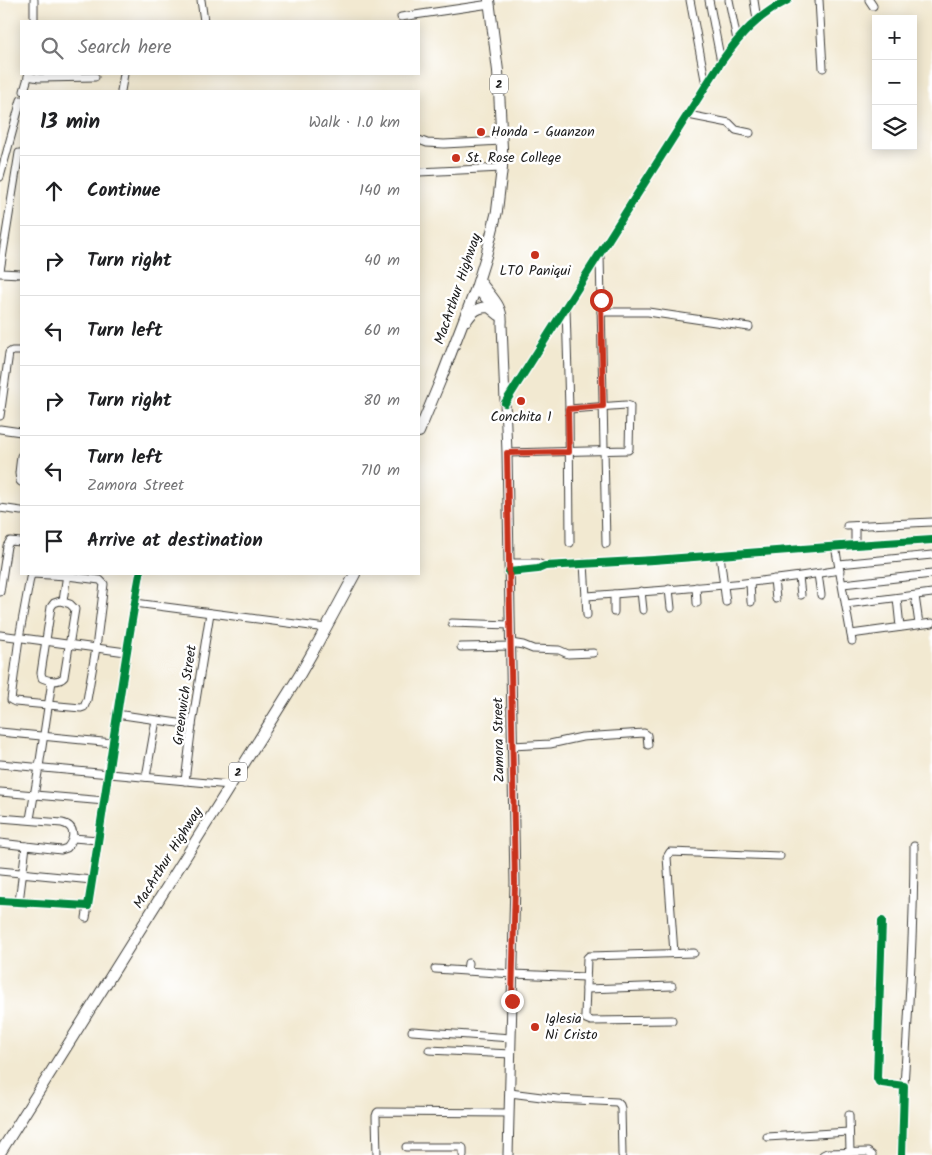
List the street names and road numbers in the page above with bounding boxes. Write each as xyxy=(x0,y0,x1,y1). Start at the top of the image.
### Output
road number: 2 xyxy=(490,74,508,94)
street label: MacArthur Highway xyxy=(429,230,487,348)
street label: Greenwich Street xyxy=(167,643,203,746)
street label: Zamora Street xyxy=(487,697,511,783)
road number: 2 xyxy=(229,762,247,782)
street label: MacArthur Highway xyxy=(128,802,208,913)

